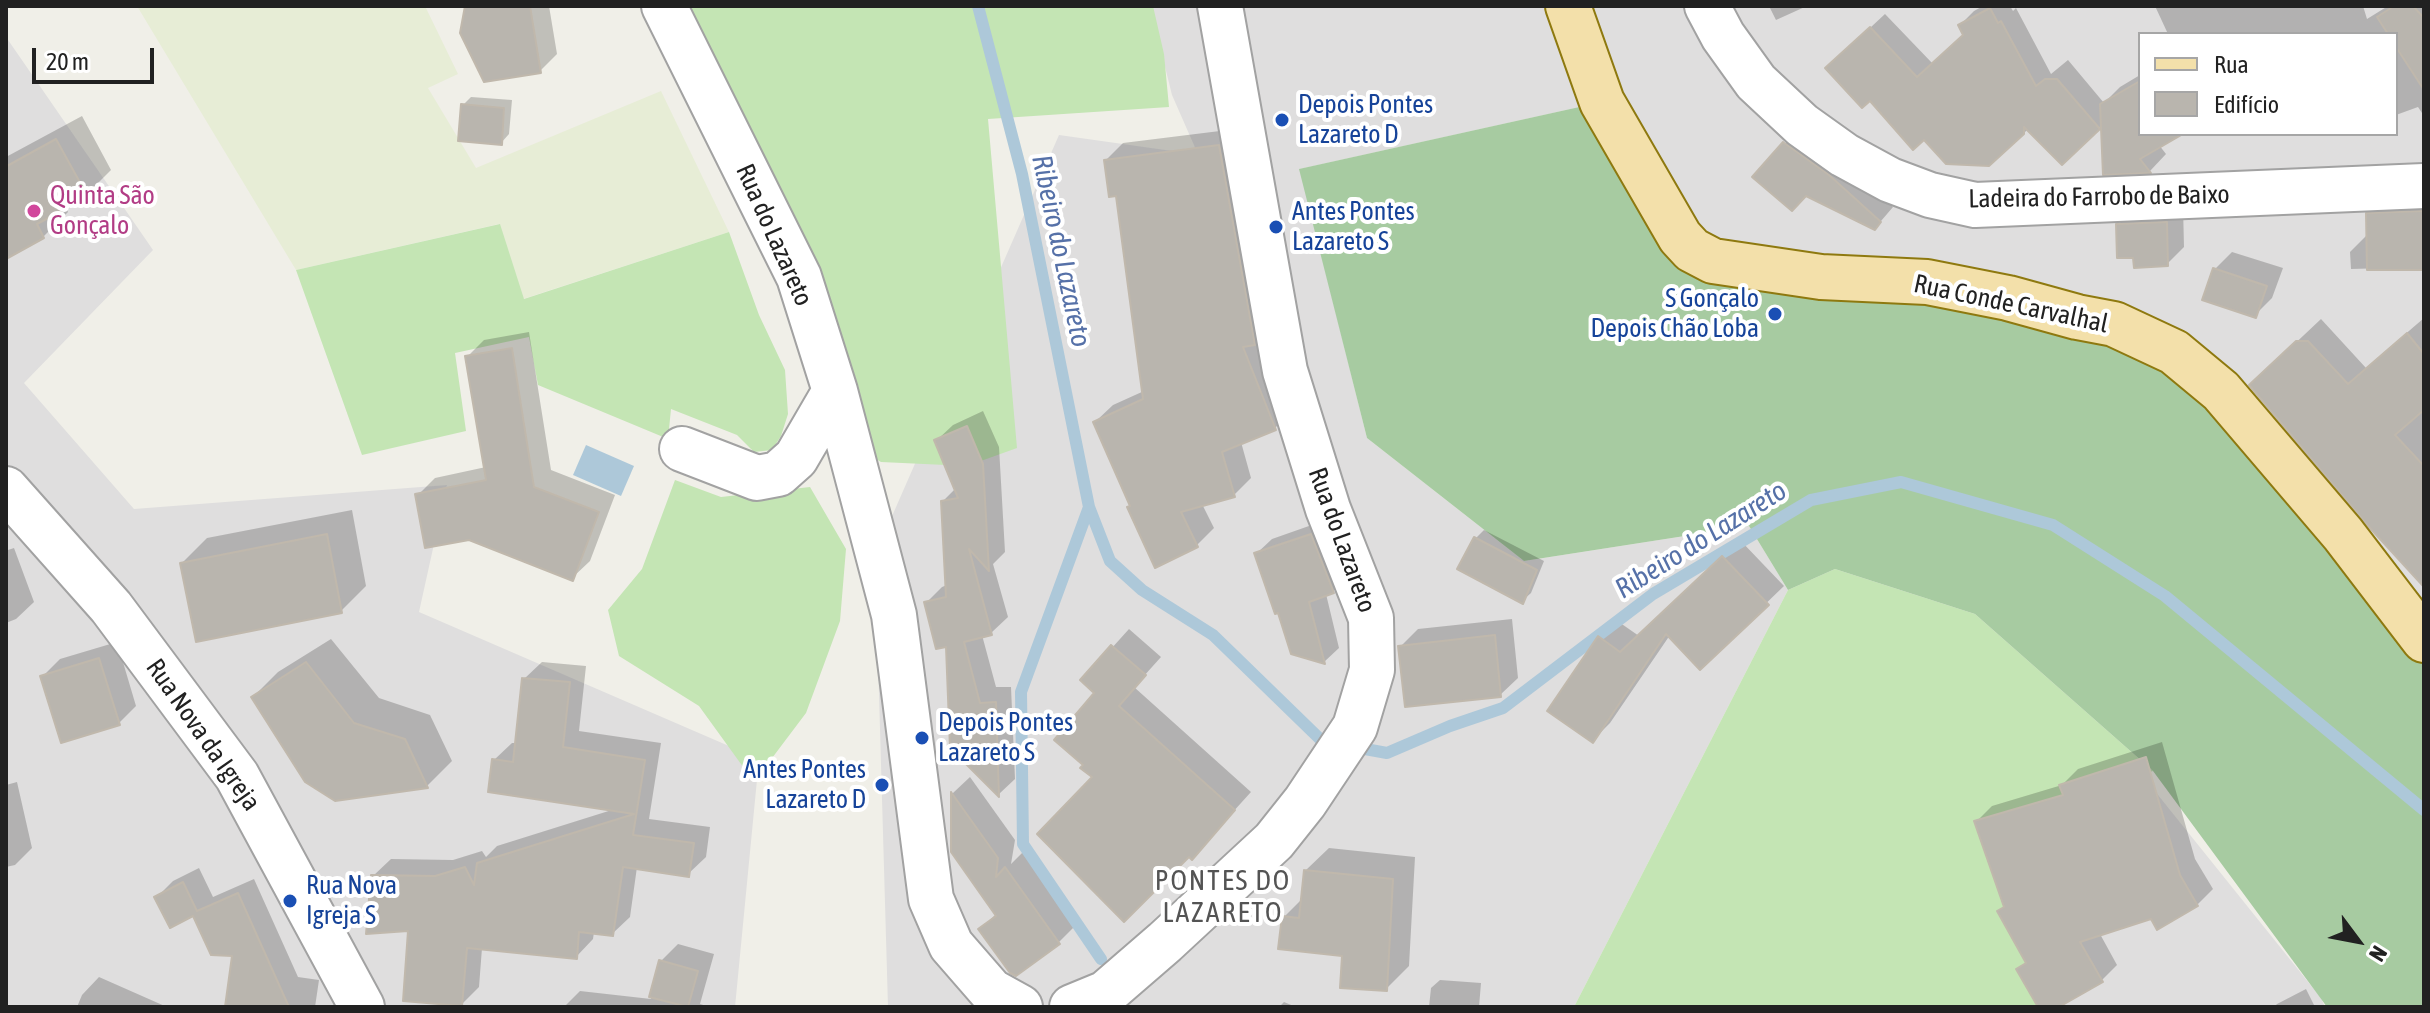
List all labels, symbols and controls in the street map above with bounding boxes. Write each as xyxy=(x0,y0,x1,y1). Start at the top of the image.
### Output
scale bar xyxy=(36,32,158,82)
legend xyxy=(2138,32,2398,136)
text: 20 m xyxy=(46,48,89,75)
text: Rua xyxy=(2214,51,2249,78)
place label: Depois Pontes Lazareto D xyxy=(1298,89,1433,150)
text: Edifício xyxy=(2214,91,2279,118)
marker: Depois Pontes Lazareto D xyxy=(1273,111,1291,129)
water label: Ribeiro do Lazareto xyxy=(1024,152,1098,350)
street label: Rua do Lazareto xyxy=(729,159,819,311)
street label: Ladeira do Farrobo de Baixo xyxy=(1968,179,2230,215)
place label: Quinta São Gonçalo xyxy=(50,180,155,242)
place label: Antes Pontes Lazareto S xyxy=(1292,196,1415,258)
marker: Quinta São Gonçalo xyxy=(25,202,43,220)
marker: Antes Pontes Lazareto S xyxy=(1267,218,1285,236)
street label: Rua Conde Carvalhal xyxy=(1911,268,2111,340)
place label: S Gonçalo Depois Chão Loba xyxy=(1590,283,1759,344)
marker: S Gonçalo Depois Chão Loba xyxy=(1766,305,1784,323)
street label: Rua do Lazareto xyxy=(1301,463,1383,617)
water label: Ribeiro do Lazareto xyxy=(1609,474,1793,606)
street label: Rua Nova da Igreja xyxy=(139,653,267,817)
place label: Depois Pontes Lazareto S xyxy=(938,707,1073,768)
marker: Depois Pontes Lazareto S xyxy=(913,729,931,747)
place label: Antes Pontes Lazareto D xyxy=(743,754,866,816)
marker: Antes Pontes Lazareto D xyxy=(873,776,891,794)
district label: PONTES DO LAZARETO xyxy=(1155,864,1291,930)
place label: Rua Nova Igreja S xyxy=(306,870,397,932)
marker: Rua Nova Igreja S xyxy=(281,892,299,910)
north arrow xyxy=(2318,901,2398,981)
text: N xyxy=(2364,941,2393,966)

